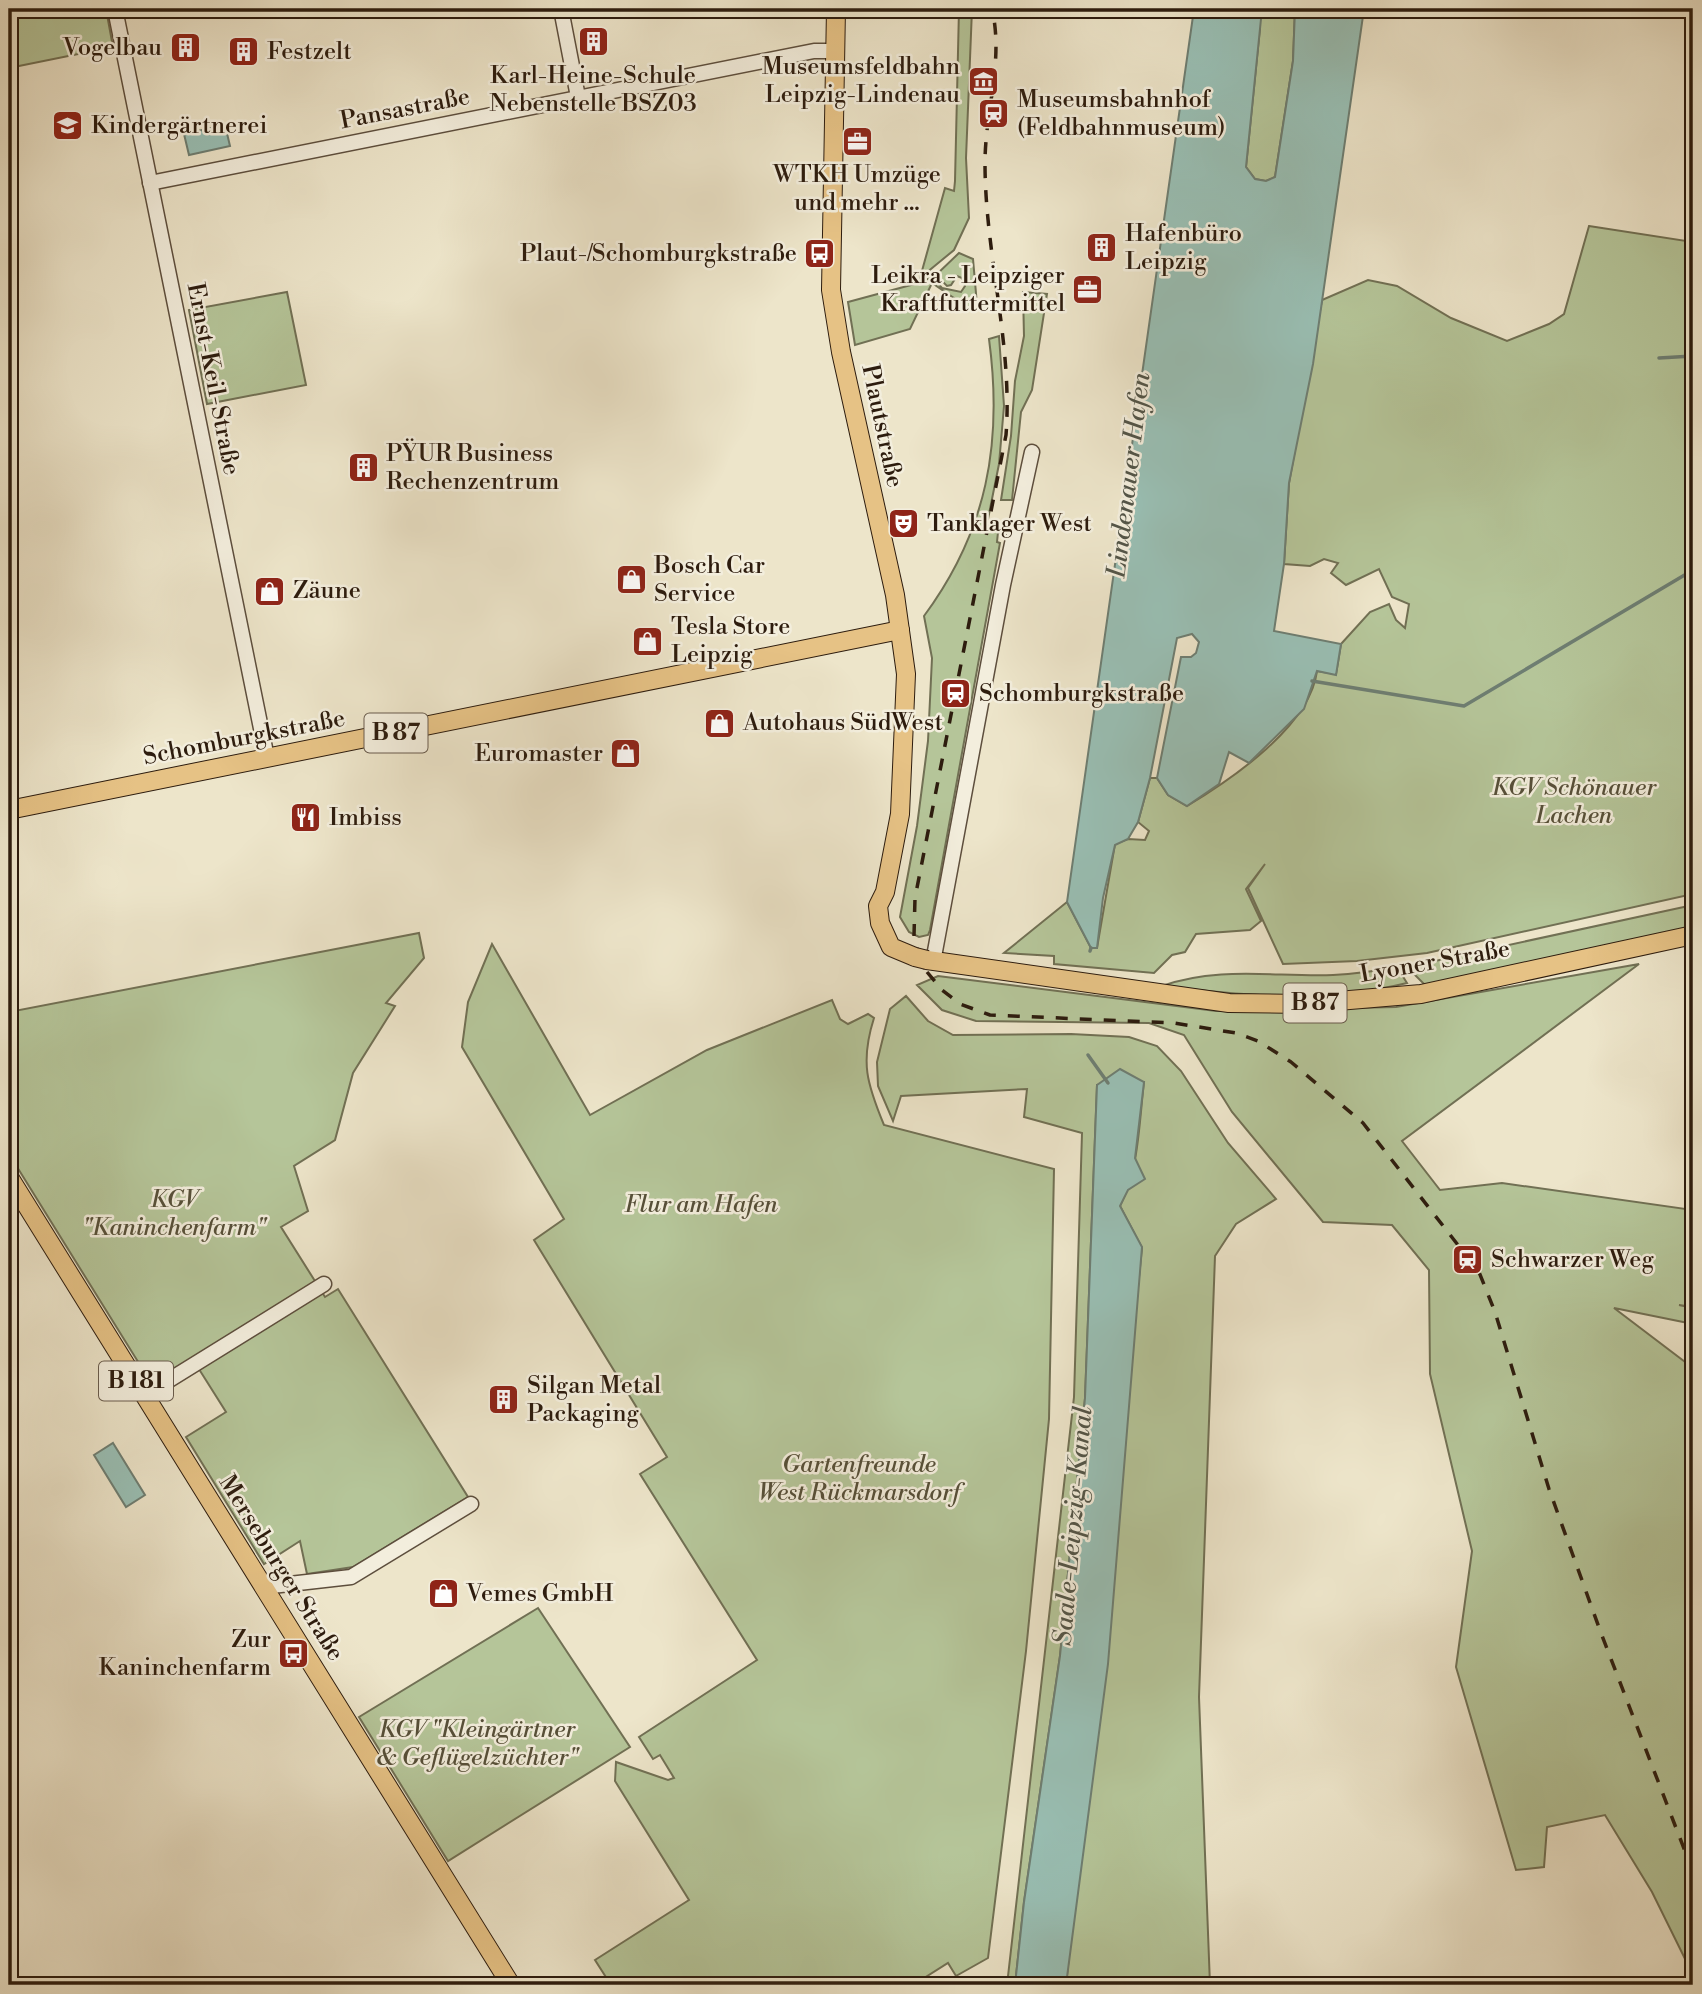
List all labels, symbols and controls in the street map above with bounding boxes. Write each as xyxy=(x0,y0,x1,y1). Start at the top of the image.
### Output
building icon: Karl-Heine-Schule Nebenstelle BSZ03 xyxy=(576,25,610,59)
building icon: Vogelbau xyxy=(168,31,202,65)
place label: Vogelbau xyxy=(62,33,162,63)
building icon: Festzelt xyxy=(227,35,261,69)
place label: Festzelt xyxy=(267,37,352,67)
place label: Museumsfeldbahn Leipzig-Lindenau xyxy=(762,52,960,110)
place label: Karl-Heine-Schule Nebenstelle BSZ03 xyxy=(489,61,697,119)
museum icon: Museumsfeldbahn Leipzig-Lindenau xyxy=(966,64,1000,98)
street label: Pansastraße xyxy=(338,82,472,136)
place label: Museumsbahnhof (Feldbahnmuseum) xyxy=(1017,85,1225,143)
station icon: Museumsbahnhof (Feldbahnmuseum) xyxy=(977,97,1011,131)
school or university icon: Kindergärtnerei xyxy=(51,109,85,143)
place label: Kindergärtnerei xyxy=(91,111,267,141)
office icon: WTKH Umzüge und mehr ... xyxy=(840,124,874,158)
place label: WTKH Umzüge und mehr ... xyxy=(772,160,941,218)
place label: Hafenbüro Leipzig xyxy=(1125,219,1242,277)
building icon: Hafenbüro Leipzig xyxy=(1085,231,1119,265)
bus stop icon: Plaut-/Schomburgkstraße xyxy=(803,237,837,271)
place label: Plaut-/Schomburgkstraße xyxy=(520,239,797,269)
place label: Leikra - Leipziger Kraftfuttermittel xyxy=(871,261,1065,319)
office icon: Leikra - Leipziger Kraftfuttermittel xyxy=(1071,273,1105,307)
street label: Ernst-Keil-Straße xyxy=(180,280,246,478)
street label: Plautstraße xyxy=(854,362,910,490)
water label: Lindenauer Hafen xyxy=(1100,370,1158,580)
place label: PŸUR Business Rechenzentrum xyxy=(386,438,559,497)
building icon: PŸUR Business Rechenzentrum xyxy=(346,451,380,485)
theatre icon: Tanklager West xyxy=(887,507,921,541)
place label: Tanklager West xyxy=(927,509,1092,539)
place label: Bosch Car Service xyxy=(653,551,765,609)
shop icon: Bosch Car Service xyxy=(614,563,648,597)
shop icon: Zäune xyxy=(253,574,287,608)
place label: Zäune xyxy=(293,576,361,606)
place label: Tesla Store Leipzig xyxy=(671,612,790,670)
shop icon: Tesla Store Leipzig xyxy=(631,624,665,658)
station icon: Schomburgkstraße xyxy=(939,677,973,711)
place label: Schomburgkstraße xyxy=(979,679,1184,709)
street label: Schomburgkstraße xyxy=(140,704,348,772)
shop icon: Autohaus SüdWest xyxy=(703,706,737,740)
place label: Autohaus SüdWest xyxy=(742,708,943,738)
road number: B 87 xyxy=(364,713,428,752)
shop icon: Euromaster xyxy=(609,737,643,771)
place label: Euromaster xyxy=(475,739,603,769)
park label: KGV Schönauer Lachen xyxy=(1492,773,1657,831)
restaurant icon: Imbiss xyxy=(289,801,323,835)
place label: Imbiss xyxy=(329,803,402,833)
street label: Lyoner Straße xyxy=(1358,934,1512,990)
road number: B 87 xyxy=(1284,984,1346,1022)
park label: KGV "Kaninchenfarm" xyxy=(82,1185,268,1243)
park label: Flur am Hafen xyxy=(624,1190,778,1220)
station icon: Schwarzer Weg xyxy=(1451,1243,1485,1277)
place label: Schwarzer Weg xyxy=(1491,1245,1654,1275)
road number: B 181 xyxy=(99,1362,173,1400)
place label: Silgan Metal Packaging xyxy=(527,1371,661,1429)
building icon: Silgan Metal Packaging xyxy=(487,1383,521,1417)
water label: Saale-Leipzig-Kanal xyxy=(1047,1404,1099,1647)
park label: Gartenfreunde West Rückmarsdorf xyxy=(758,1450,965,1508)
street label: Merseburger Straße xyxy=(212,1469,350,1667)
shop icon: Vemes GmbH xyxy=(426,1577,460,1611)
place label: Vemes GmbH xyxy=(465,1579,613,1609)
place label: Zur Kaninchenfarm xyxy=(99,1625,271,1683)
bus stop icon: Zur Kaninchenfarm xyxy=(277,1637,311,1671)
park label: KGV "Kleingärtner & Geflügelzüchter" xyxy=(376,1715,581,1773)

